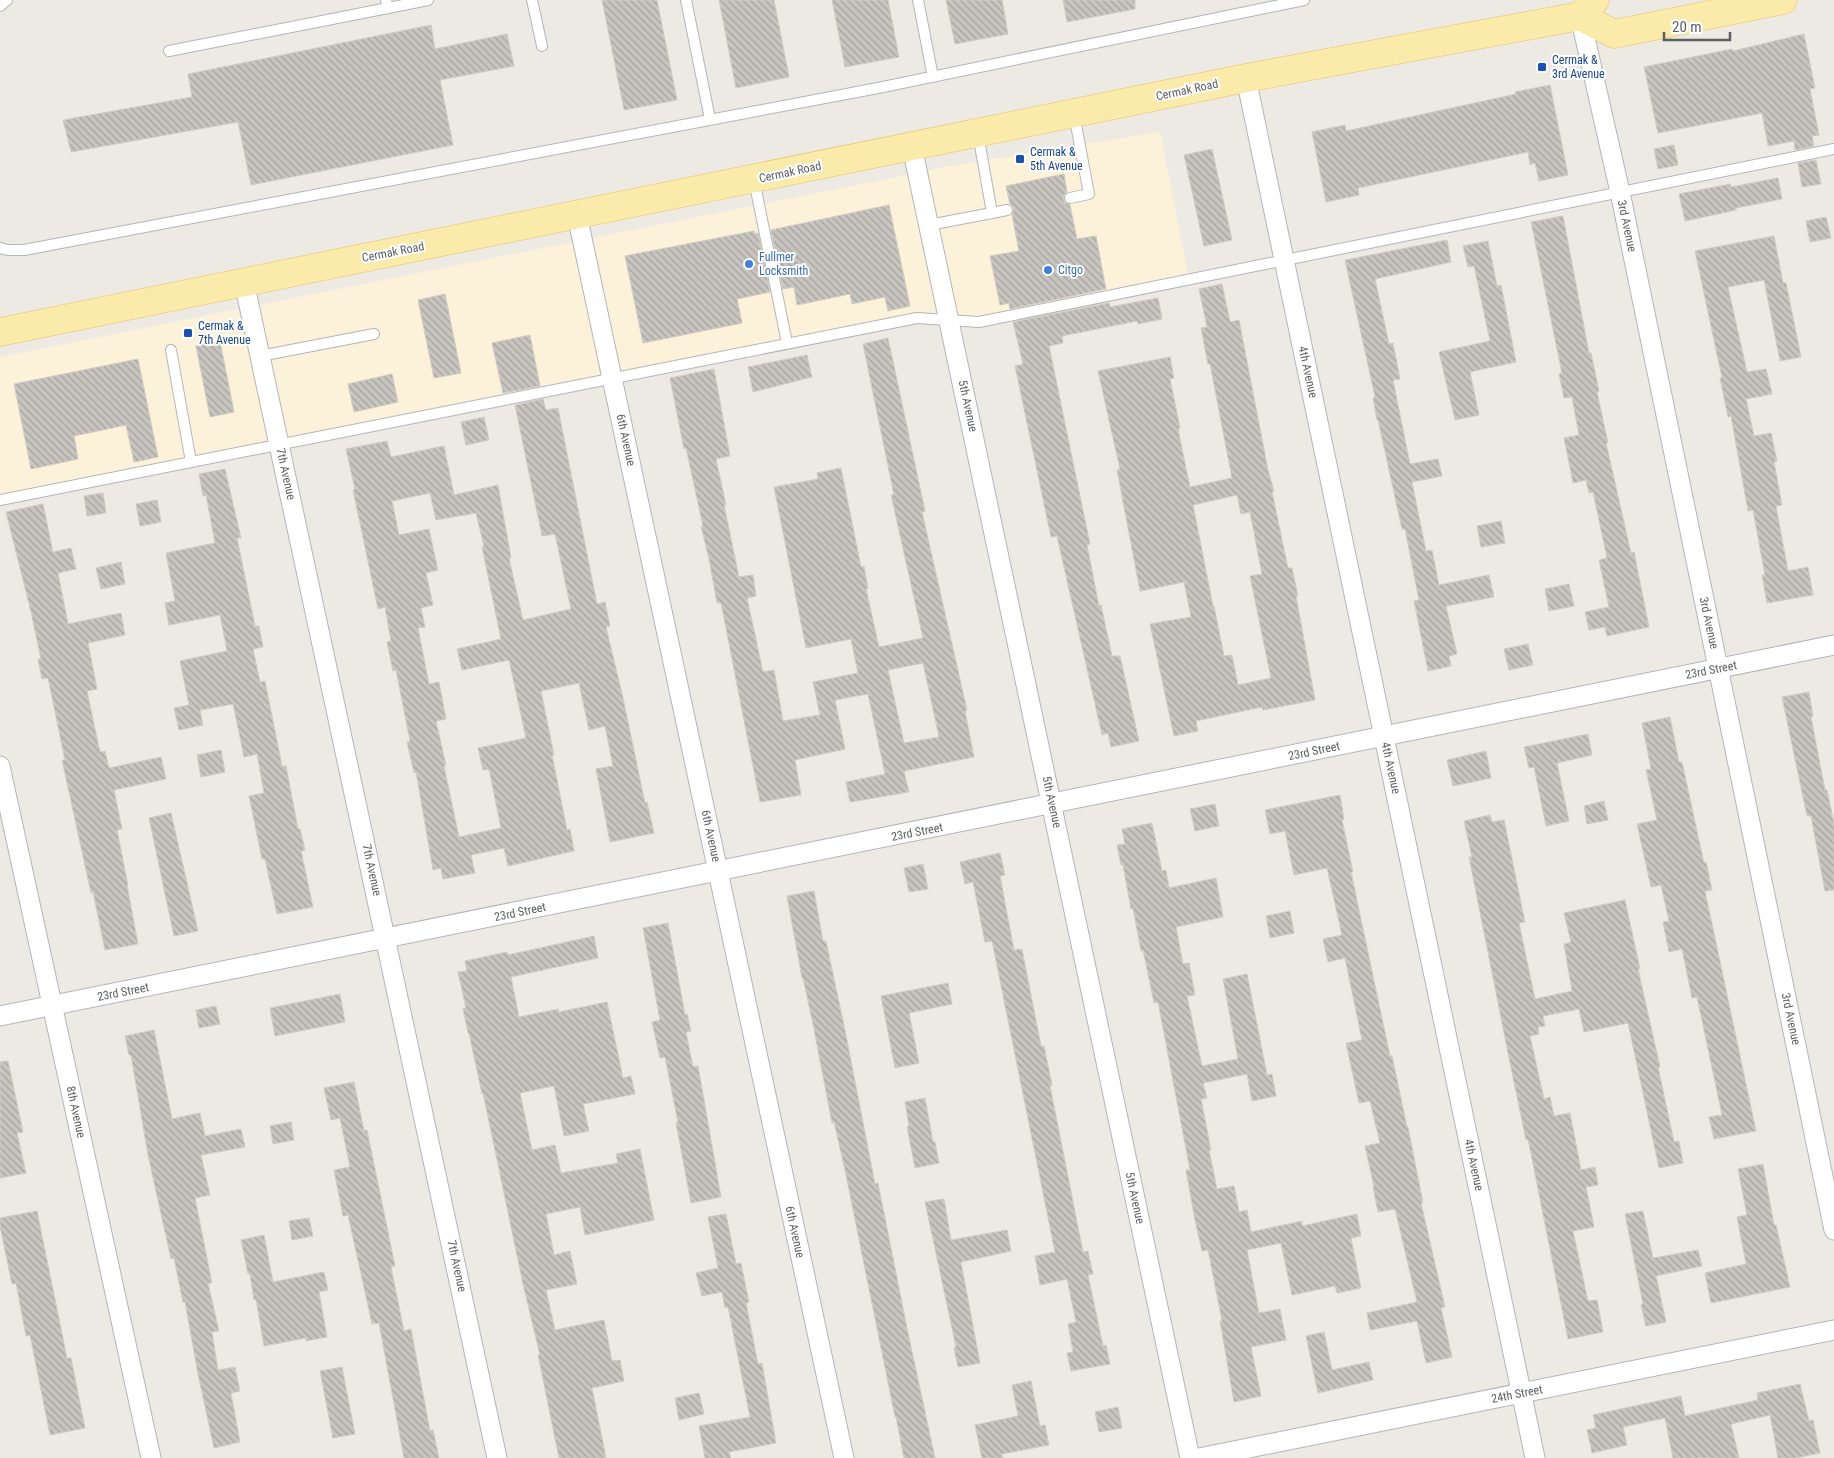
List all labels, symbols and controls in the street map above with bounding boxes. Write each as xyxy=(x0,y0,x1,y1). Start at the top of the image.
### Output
scale bar xyxy=(1664,10,1730,42)
text: 20 m xyxy=(1672,18,1702,36)
place label: Cermak & 3rd Avenue xyxy=(1552,53,1605,81)
marker: Cermak & 3rd Avenue xyxy=(1536,61,1548,73)
street label: Cermak Road xyxy=(1155,77,1219,103)
place label: Cermak & 5th Avenue xyxy=(1030,145,1083,173)
marker: Cermak & 5th Avenue xyxy=(1014,153,1026,165)
street label: Cermak Road xyxy=(758,159,822,185)
street label: 3rd Avenue xyxy=(1615,199,1639,254)
street label: Cermak Road xyxy=(361,239,425,265)
place label: Fullmer Locksmith xyxy=(759,250,808,278)
marker: Fullmer Locksmith xyxy=(743,258,755,270)
place label: Citgo xyxy=(1058,263,1083,277)
marker: Citgo xyxy=(1042,264,1054,276)
place label: Cermak & 7th Avenue xyxy=(198,319,251,347)
marker: Cermak & 7th Avenue xyxy=(182,327,194,339)
street label: 4th Avenue xyxy=(1296,345,1320,400)
street label: 5th Avenue xyxy=(956,379,980,434)
street label: 6th Avenue xyxy=(614,413,638,468)
street label: 7th Avenue xyxy=(274,447,298,502)
street label: 3rd Avenue xyxy=(1697,596,1721,651)
street label: 23rd Street xyxy=(1684,658,1738,682)
street label: 23rd Street xyxy=(1287,739,1341,763)
street label: 4th Avenue xyxy=(1379,741,1403,796)
street label: 5th Avenue xyxy=(1040,775,1064,830)
street label: 6th Avenue xyxy=(699,809,723,864)
street label: 23rd Street xyxy=(890,820,944,844)
street label: 7th Avenue xyxy=(360,843,384,898)
street label: 23rd Street xyxy=(493,900,547,924)
street label: 23rd Street xyxy=(96,980,150,1004)
street label: 3rd Avenue xyxy=(1779,992,1803,1047)
street label: 8th Avenue xyxy=(64,1085,88,1140)
street label: 4th Avenue xyxy=(1462,1138,1486,1193)
street label: 5th Avenue xyxy=(1123,1171,1147,1226)
street label: 6th Avenue xyxy=(783,1205,807,1260)
street label: 7th Avenue xyxy=(445,1239,469,1294)
street label: 24th Street xyxy=(1490,1382,1544,1406)

